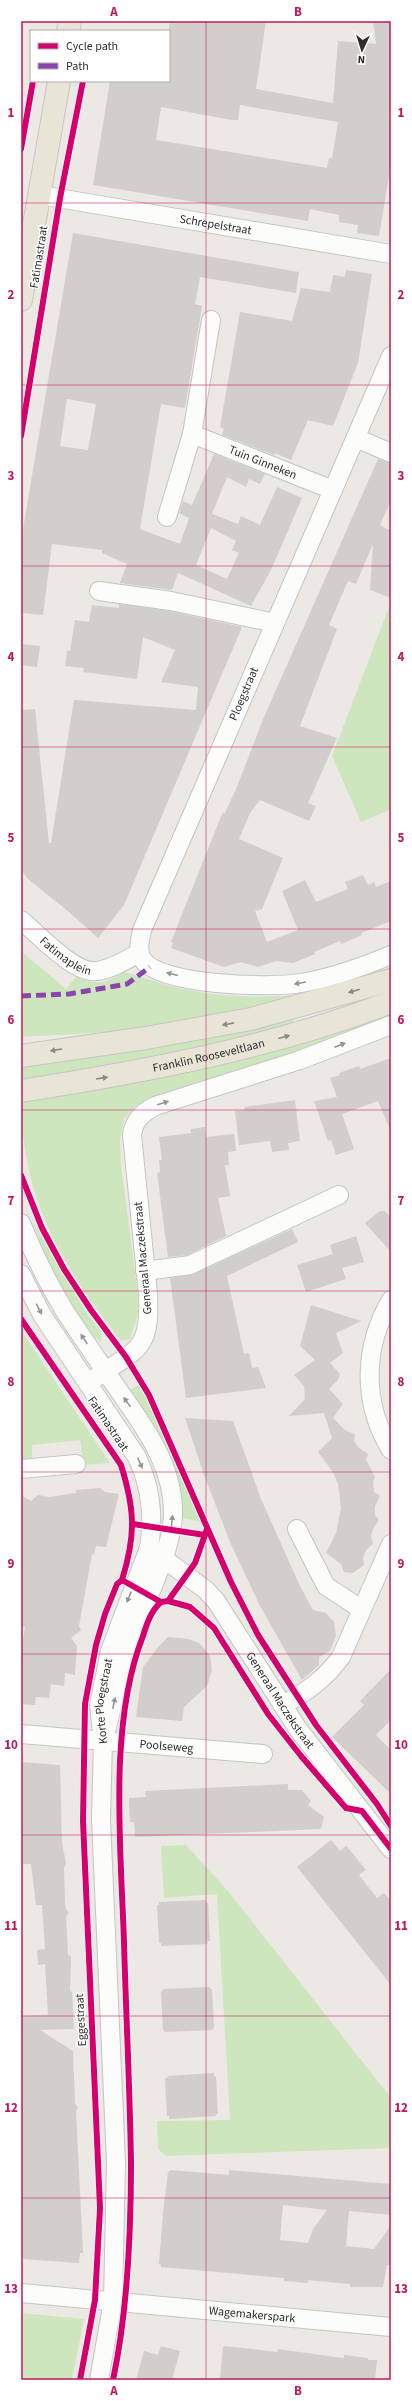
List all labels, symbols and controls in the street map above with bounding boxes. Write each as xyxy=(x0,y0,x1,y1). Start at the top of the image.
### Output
text: A xyxy=(109,3,118,21)
text: B xyxy=(294,3,302,21)
legend xyxy=(30,30,170,82)
north arrow xyxy=(342,30,382,70)
text: Cycle path xyxy=(66,38,118,55)
text: N xyxy=(357,52,366,67)
text: Path xyxy=(66,58,89,75)
text: 1 xyxy=(8,104,15,122)
text: 1 xyxy=(398,104,405,122)
street label: Schrepelstraat xyxy=(178,210,253,239)
street label: Fatimastraat xyxy=(26,224,52,290)
text: 2 xyxy=(8,286,15,304)
text: 2 xyxy=(398,286,405,304)
street label: Tuin Ginneken xyxy=(226,441,300,483)
text: 3 xyxy=(8,467,15,485)
text: 3 xyxy=(398,467,405,485)
text: 4 xyxy=(8,648,15,666)
text: 4 xyxy=(398,648,405,666)
street label: Ploegstraat xyxy=(225,664,263,724)
text: 5 xyxy=(8,829,15,847)
text: 5 xyxy=(398,829,405,847)
street label: Fatimaplein xyxy=(36,933,93,980)
one-way arrow xyxy=(165,970,178,976)
one-way arrow xyxy=(294,980,306,986)
one-way arrow xyxy=(347,988,359,994)
text: 6 xyxy=(8,1011,15,1029)
text: 6 xyxy=(398,1011,405,1029)
one-way arrow xyxy=(222,1021,234,1027)
street label: Franklin Rooseveltlaan xyxy=(151,1034,266,1076)
one-way arrow xyxy=(278,1034,290,1040)
one-way arrow xyxy=(334,1041,346,1047)
one-way arrow xyxy=(50,1047,62,1053)
one-way arrow xyxy=(96,1075,108,1081)
one-way arrow xyxy=(157,1100,169,1106)
text: 7 xyxy=(8,1192,15,1210)
text: 7 xyxy=(398,1192,405,1210)
street label: Generaal Maczekstraat xyxy=(130,1201,156,1315)
one-way arrow xyxy=(36,1303,42,1314)
one-way arrow xyxy=(80,1334,88,1344)
text: 8 xyxy=(8,1373,15,1391)
text: 8 xyxy=(398,1373,405,1391)
street label: Fatimastraat xyxy=(83,1393,133,1455)
one-way arrow xyxy=(123,1397,131,1408)
one-way arrow xyxy=(137,1457,143,1469)
one-way arrow xyxy=(169,1515,175,1527)
text: 9 xyxy=(8,1555,15,1573)
text: 9 xyxy=(398,1555,405,1573)
one-way arrow xyxy=(125,1592,131,1604)
street label: Generaal Maczekstraat xyxy=(242,1648,319,1752)
street label: Korte Ploegstraat xyxy=(91,1657,117,1745)
one-way arrow xyxy=(112,1697,118,1710)
street label: Poolseweg xyxy=(139,1735,194,1757)
text: 10 xyxy=(4,1736,18,1754)
text: 10 xyxy=(394,1736,408,1754)
text: 11 xyxy=(4,1917,18,1935)
text: 11 xyxy=(394,1917,408,1935)
street label: Eggestraat xyxy=(71,1993,91,2047)
text: 12 xyxy=(4,2099,18,2117)
text: 12 xyxy=(394,2099,408,2117)
text: 13 xyxy=(4,2280,18,2298)
text: 13 xyxy=(394,2280,408,2298)
street label: Wagemakerspark xyxy=(208,2302,296,2327)
text: A xyxy=(109,2382,118,2400)
text: B xyxy=(294,2382,302,2400)

